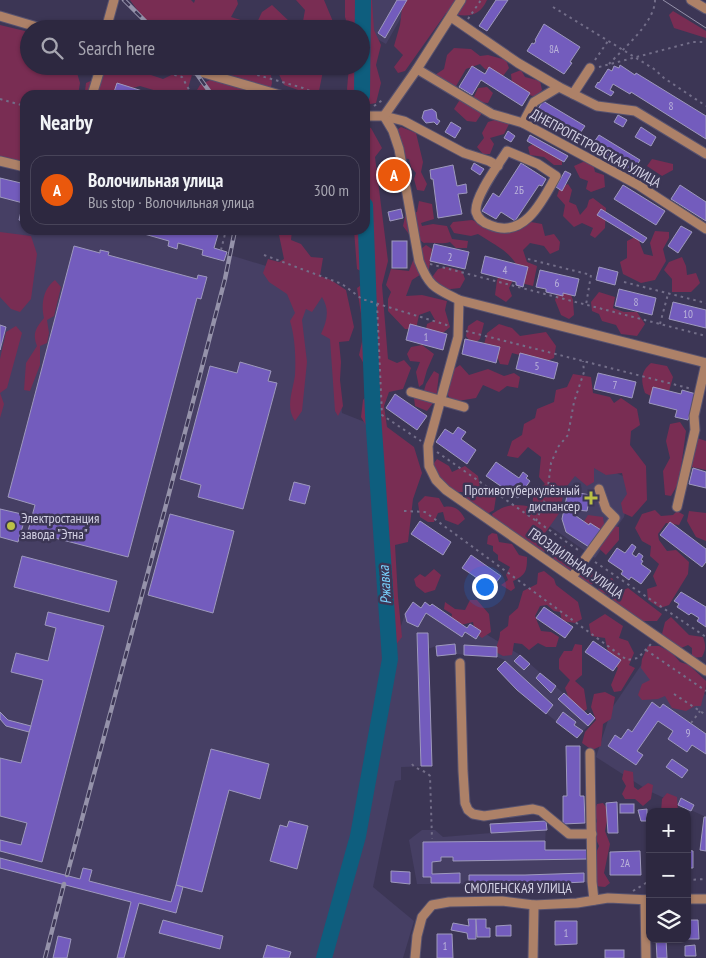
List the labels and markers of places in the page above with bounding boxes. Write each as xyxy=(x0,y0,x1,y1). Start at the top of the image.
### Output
pin: A xyxy=(378,156,410,194)
place label: Противотуберкулёзный диспансер xyxy=(464,481,580,515)
marker: Противотуберкулёзный диспансер xyxy=(584,491,598,505)
place label: Электростанция завода "Этна" xyxy=(21,509,99,543)
marker: Электростанция завода "Этна" xyxy=(5,520,17,532)

